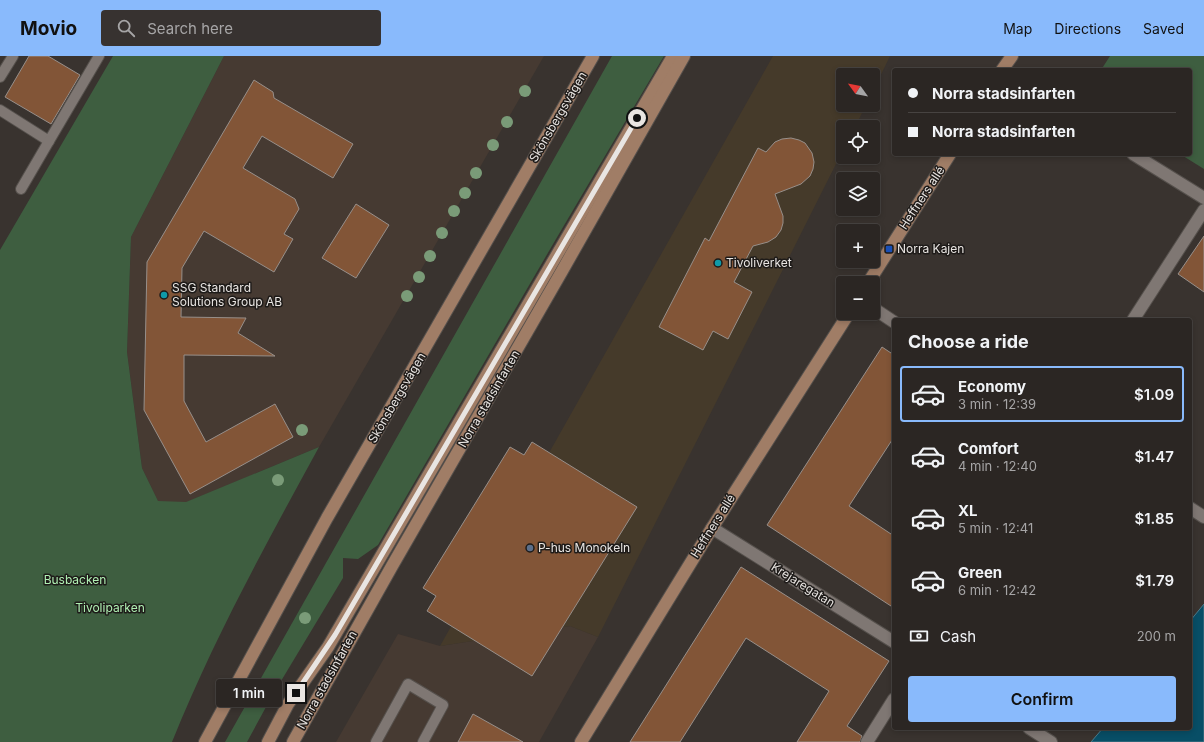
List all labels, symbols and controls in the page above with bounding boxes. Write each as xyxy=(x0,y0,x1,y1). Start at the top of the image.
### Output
search box xyxy=(101,10,381,46)
text: Movio xyxy=(20,17,77,40)
icon: search xyxy=(115,17,137,39)
text: Search here xyxy=(147,19,233,38)
text: Map xyxy=(1003,20,1032,37)
text: Directions xyxy=(1054,20,1121,37)
text: Saved xyxy=(1143,20,1184,37)
north arrow xyxy=(836,68,880,112)
map controls xyxy=(836,68,880,320)
street label: Skönsbergsvägen xyxy=(526,69,590,165)
text: Norra stadsinfarten xyxy=(932,84,1075,103)
route start xyxy=(628,109,646,127)
button: locate xyxy=(836,120,880,164)
text: Norra stadsinfarten xyxy=(932,122,1075,141)
street label: Heffners allé xyxy=(896,163,948,232)
button: layers xyxy=(836,172,880,216)
button: + xyxy=(836,224,880,268)
place label: Norra Kajen xyxy=(897,241,964,256)
marker: Norra Kajen xyxy=(884,244,894,254)
place label: Tivoliverket xyxy=(726,255,792,270)
marker: Tivoliverket xyxy=(713,258,723,268)
button: − xyxy=(836,276,880,320)
place label: SSG Standard Solutions Group AB xyxy=(172,280,282,309)
marker: SSG Standard Solutions Group AB xyxy=(159,290,169,300)
text: Choose a ride xyxy=(908,331,1029,352)
street label: Norra stadsinfarten xyxy=(455,347,523,450)
street label: Skönsbergsvägen xyxy=(365,350,429,446)
icon: car xyxy=(910,376,946,412)
text: Economy xyxy=(958,377,1026,396)
text: $1.09 xyxy=(1134,385,1174,404)
text: 3 min · 12:39 xyxy=(958,396,1036,412)
icon: car xyxy=(910,438,946,474)
text: Comfort xyxy=(958,439,1019,458)
text: $1.47 xyxy=(1134,447,1174,466)
text: 4 min · 12:40 xyxy=(958,458,1037,474)
street label: Heffners allé xyxy=(687,491,738,560)
icon: car xyxy=(910,500,946,536)
text: XL xyxy=(958,501,978,520)
text: $1.85 xyxy=(1134,509,1174,528)
text: 5 min · 12:41 xyxy=(958,520,1033,536)
place label: P-hus Monokeln xyxy=(538,540,630,555)
marker: P-hus Monokeln xyxy=(525,543,535,553)
street label: Krejaregatan xyxy=(769,559,838,610)
icon: car xyxy=(910,562,946,598)
text: Green xyxy=(958,563,1002,582)
text: $1.79 xyxy=(1135,571,1174,590)
park label: Busbacken xyxy=(44,572,106,587)
text: 6 min · 12:42 xyxy=(958,582,1036,598)
park label: Tivoliparken xyxy=(75,600,145,615)
icon: cash xyxy=(908,625,930,647)
text: Cash xyxy=(940,627,976,646)
street label: Norra stadsinfarten xyxy=(293,628,360,731)
text: 200 m xyxy=(1137,628,1176,644)
button: Confirm xyxy=(908,676,1176,722)
callout: 1 min xyxy=(216,679,282,707)
route end xyxy=(287,684,305,702)
text: 1 min xyxy=(233,685,265,701)

